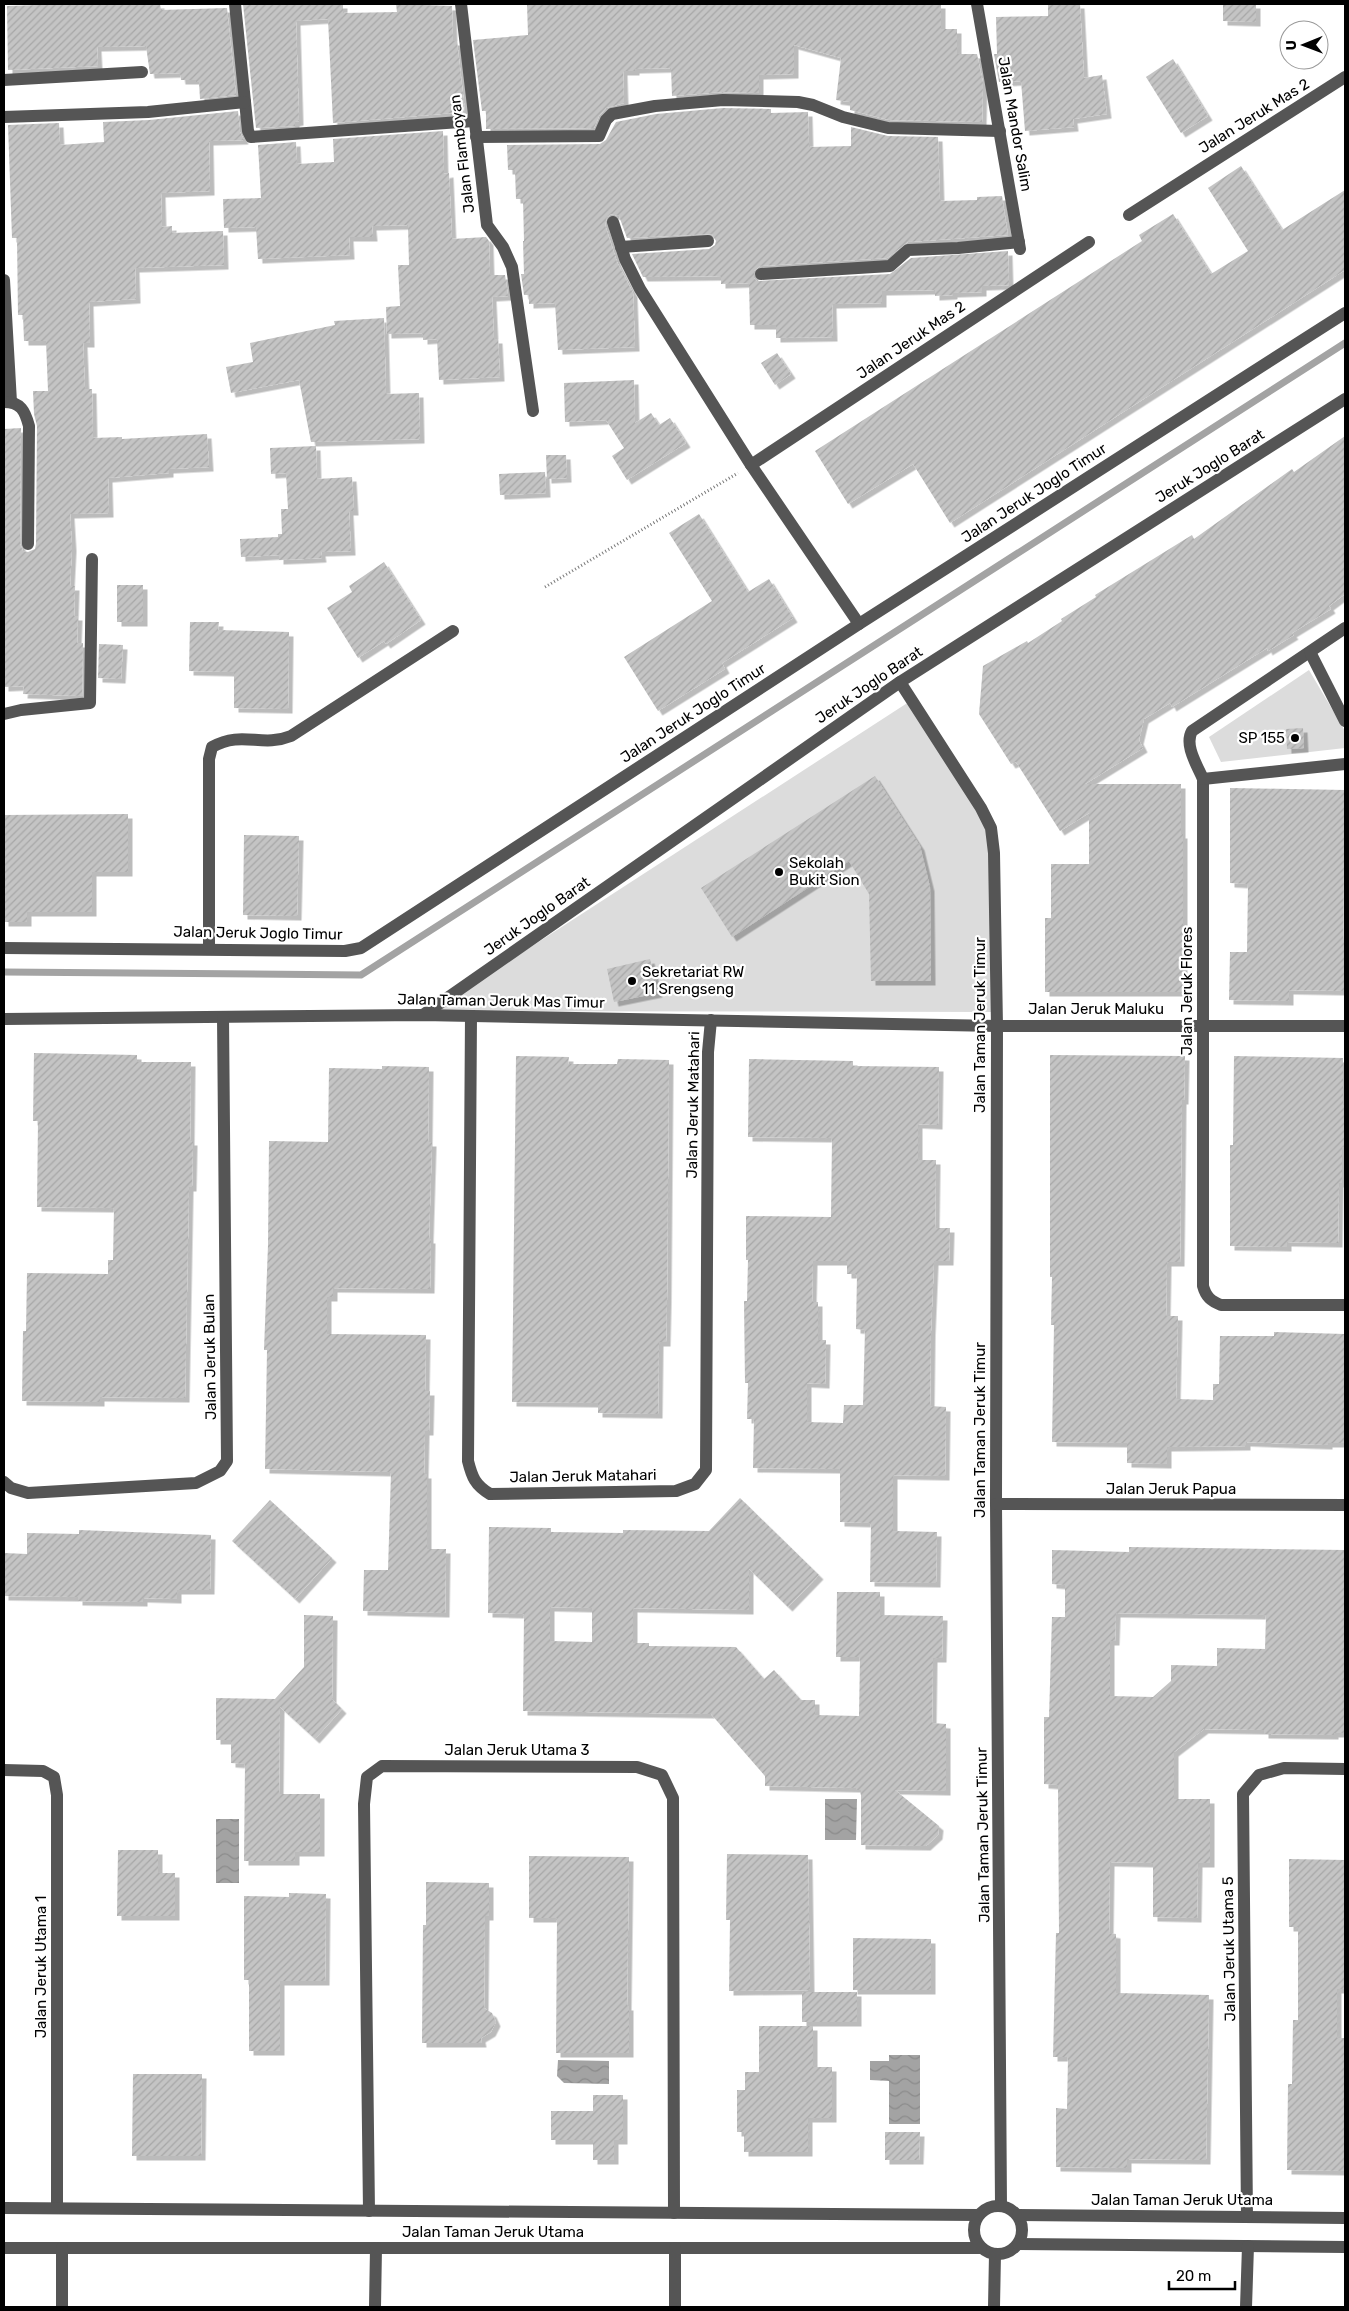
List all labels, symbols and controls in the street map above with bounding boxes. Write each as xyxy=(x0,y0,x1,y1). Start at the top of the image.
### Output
north arrow xyxy=(1279,20,1329,70)
text: U xyxy=(1283,40,1300,50)
street label: Jalan Mandor Salim xyxy=(994,55,1036,193)
street label: Jalan Jeruk Mas 2 xyxy=(1196,75,1313,157)
street label: Jalan Flamboyan xyxy=(446,94,478,214)
street label: Jalan Jeruk Mas 2 xyxy=(853,297,969,383)
street label: Jeruk Joglo Barat xyxy=(1152,425,1268,507)
street label: Jalan Jeruk Joglo Timur xyxy=(958,439,1110,547)
street label: Jeruk Joglo Barat xyxy=(812,643,926,727)
street label: Jalan Jeruk Joglo Timur xyxy=(617,659,769,767)
place label: SP 155 xyxy=(1238,729,1285,747)
marker: SP 155 xyxy=(1289,732,1301,744)
place label: Sekolah Bukit Sion xyxy=(789,854,860,889)
marker: Sekolah Bukit Sion xyxy=(773,866,785,878)
street label: Jeruk Joglo Barat xyxy=(481,873,593,959)
street label: Jalan Jeruk Joglo Timur xyxy=(173,923,343,943)
street label: Jalan Jeruk Flores xyxy=(1178,926,1196,1055)
street label: Jalan Taman Jeruk Timur xyxy=(971,937,989,1113)
place label: Sekretariat RW 11 Srengseng xyxy=(642,963,744,998)
marker: Sekretariat RW 11 Srengseng xyxy=(626,975,638,987)
street label: Jalan Taman Jeruk Mas Timur xyxy=(397,990,605,1012)
street label: Jalan Jeruk Maluku xyxy=(1028,1000,1164,1018)
street label: Jalan Jeruk Matahari xyxy=(683,1031,703,1179)
street label: Jalan Jeruk Bulan xyxy=(200,1294,220,1420)
street label: Jalan Taman Jeruk Timur xyxy=(971,1342,989,1518)
street label: Jalan Jeruk Matahari xyxy=(509,1466,657,1486)
street label: Jalan Jeruk Papua xyxy=(1106,1480,1236,1498)
street label: Jalan Jeruk Utama 3 xyxy=(444,1741,590,1759)
street label: Jalan Taman Jeruk Timur xyxy=(972,1747,994,1923)
street label: Jalan Jeruk Utama 5 xyxy=(1219,1876,1239,2022)
street label: Jalan Jeruk Utama 1 xyxy=(32,1896,50,2038)
street label: Jalan Taman Jeruk Utama xyxy=(1091,2191,1273,2209)
street label: Jalan Taman Jeruk Utama xyxy=(402,2223,584,2241)
scale bar xyxy=(1169,2258,1235,2290)
text: 20 m xyxy=(1176,2267,1211,2285)

